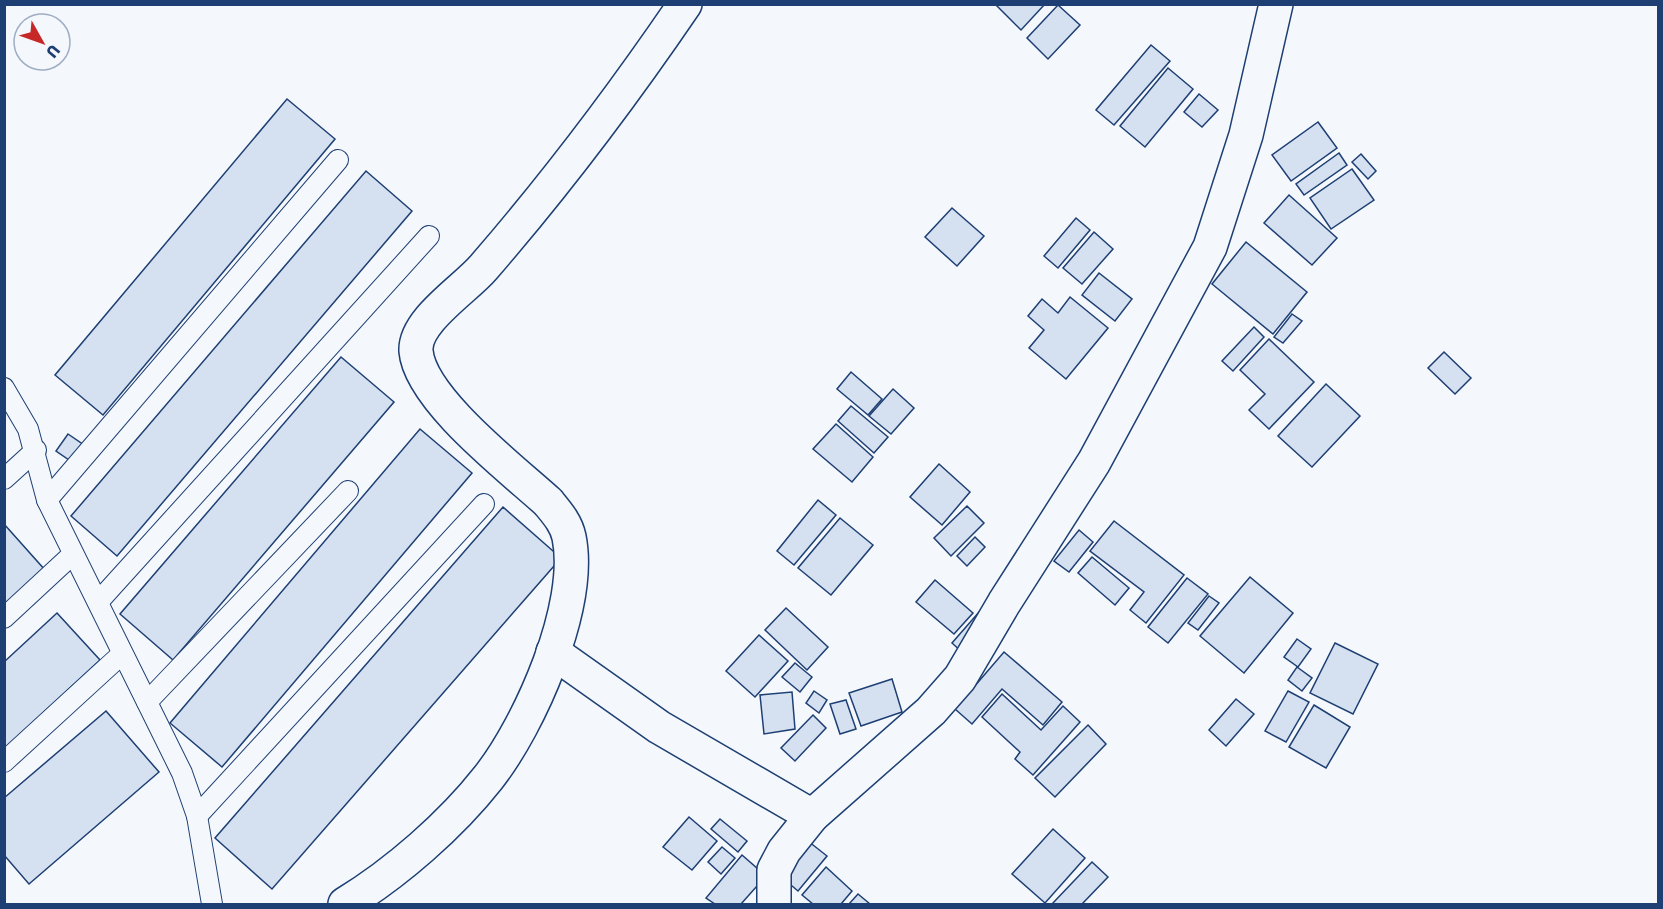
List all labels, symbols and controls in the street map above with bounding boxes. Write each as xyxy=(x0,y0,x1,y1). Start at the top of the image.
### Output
north arrow xyxy=(12,12,72,72)
text: U xyxy=(41,40,66,63)

